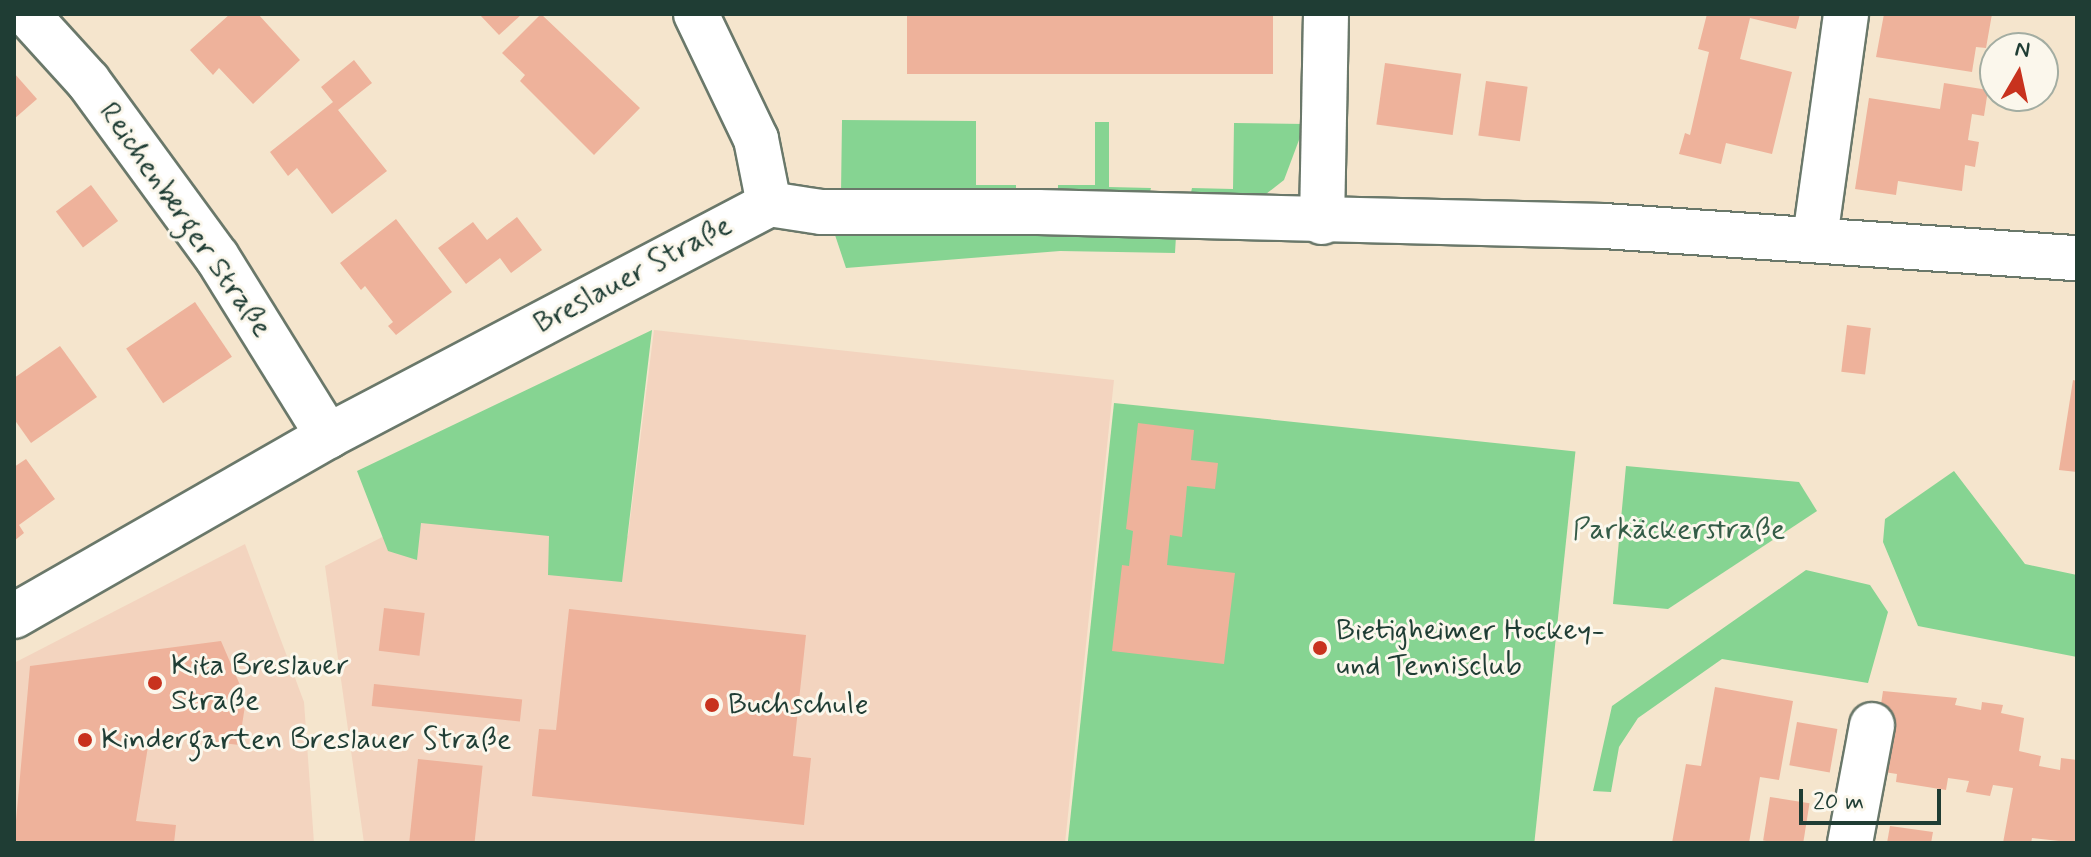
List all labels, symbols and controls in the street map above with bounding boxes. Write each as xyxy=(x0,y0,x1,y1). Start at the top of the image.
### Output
north arrow xyxy=(1979,32,2059,112)
text: N xyxy=(2013,35,2032,65)
street label: Reichenberger Straße xyxy=(90,96,280,344)
street label: Breslauer Straße xyxy=(528,208,738,342)
park label: Parkäckerstraße xyxy=(1573,512,1785,548)
place label: Bietigheimer Hockey- und Tennisclub xyxy=(1336,613,1605,684)
marker: Bietigheimer Hockey- und Tennisclub xyxy=(1311,639,1329,657)
place label: Kita Breslauer Straße xyxy=(171,648,354,718)
marker: Kita Breslauer Straße xyxy=(146,674,164,692)
place label: Buchschule xyxy=(728,687,869,723)
marker: Buchschule xyxy=(703,696,721,714)
place label: Kindergarten Breslauer Straße xyxy=(101,722,509,758)
marker: Kindergarten Breslauer Straße xyxy=(76,731,94,749)
scale bar xyxy=(1803,773,1945,823)
text: 20 m xyxy=(1813,787,1864,818)

